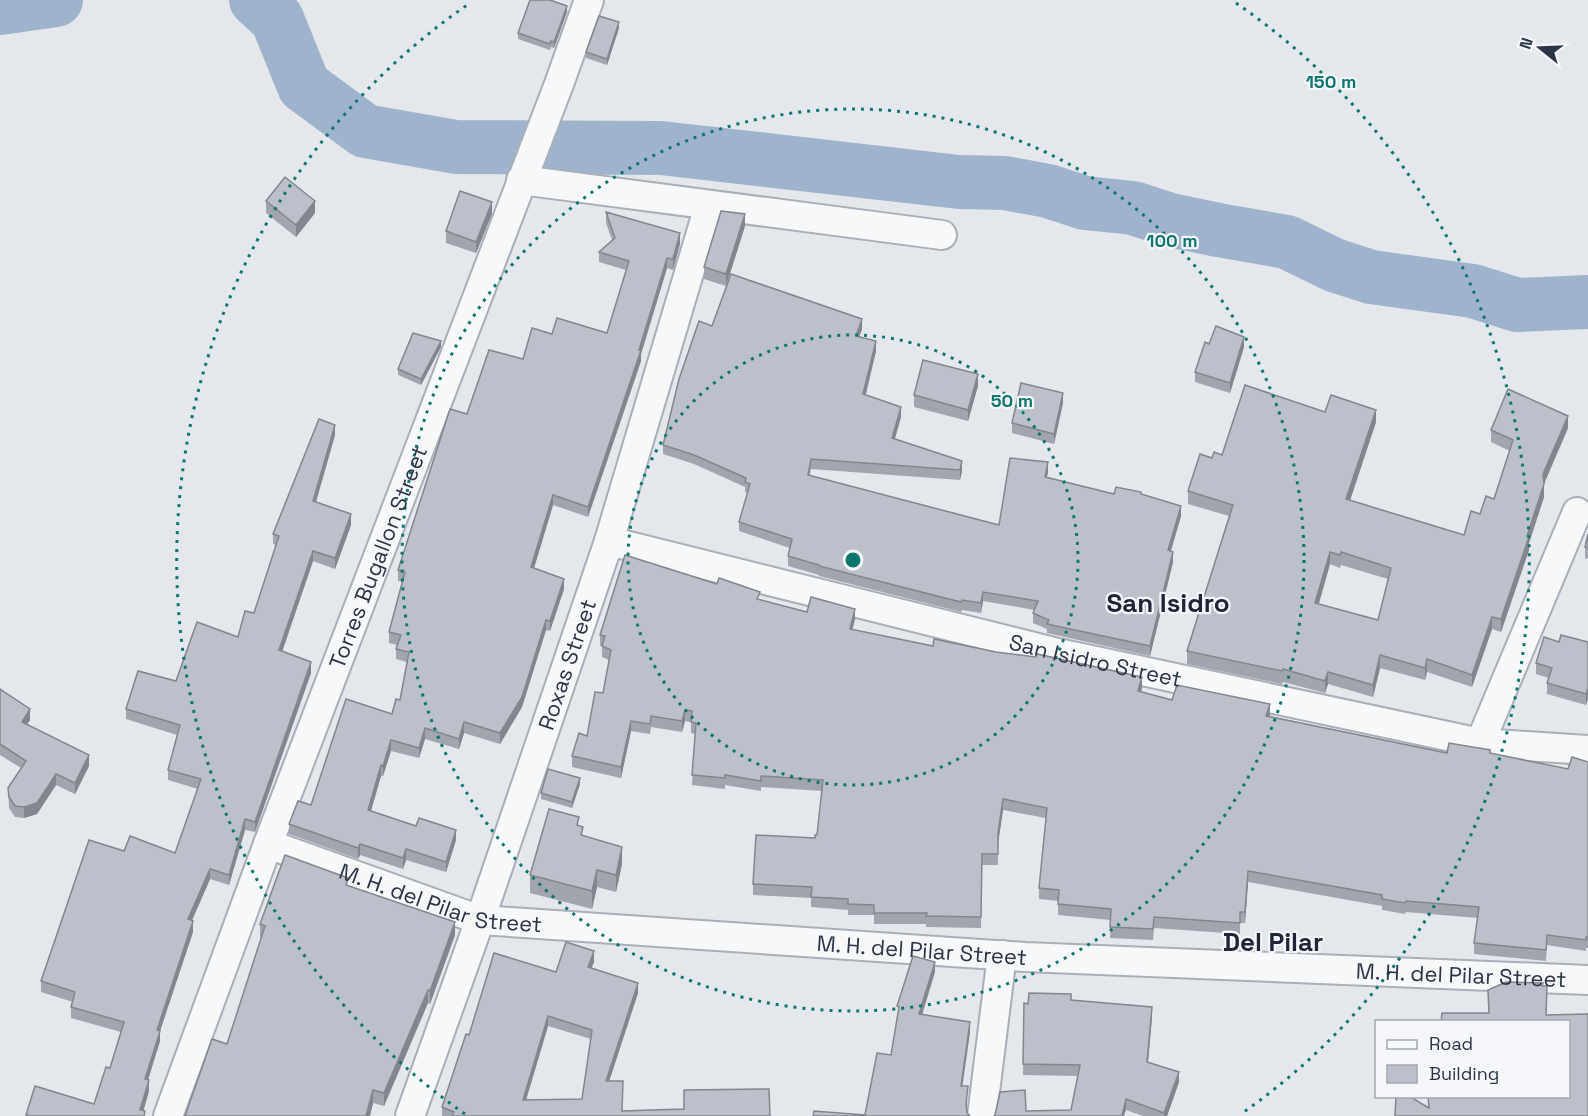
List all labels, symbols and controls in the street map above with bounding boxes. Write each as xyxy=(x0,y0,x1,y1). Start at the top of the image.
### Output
north arrow xyxy=(1510,18,1570,78)
text: N xyxy=(1515,35,1538,52)
text: 150 m xyxy=(1306,70,1356,93)
text: 100 m xyxy=(1146,229,1198,252)
text: 50 m xyxy=(991,389,1033,412)
street label: Torres Bugallon Street xyxy=(322,442,433,673)
centre of rings xyxy=(843,550,863,570)
district label: San Isidro xyxy=(1106,586,1230,620)
street label: Roxas Street xyxy=(532,595,602,734)
street label: San Isidro Street xyxy=(1006,627,1185,693)
street label: M. H. del Pilar Street xyxy=(335,857,543,938)
district label: Del Pilar xyxy=(1223,925,1323,959)
street label: M. H. del Pilar Street xyxy=(816,929,1028,971)
street label: M. H. del Pilar Street xyxy=(1355,957,1567,993)
legend xyxy=(1375,1020,1570,1098)
text: Road xyxy=(1429,1032,1473,1055)
text: Building xyxy=(1429,1062,1499,1085)

